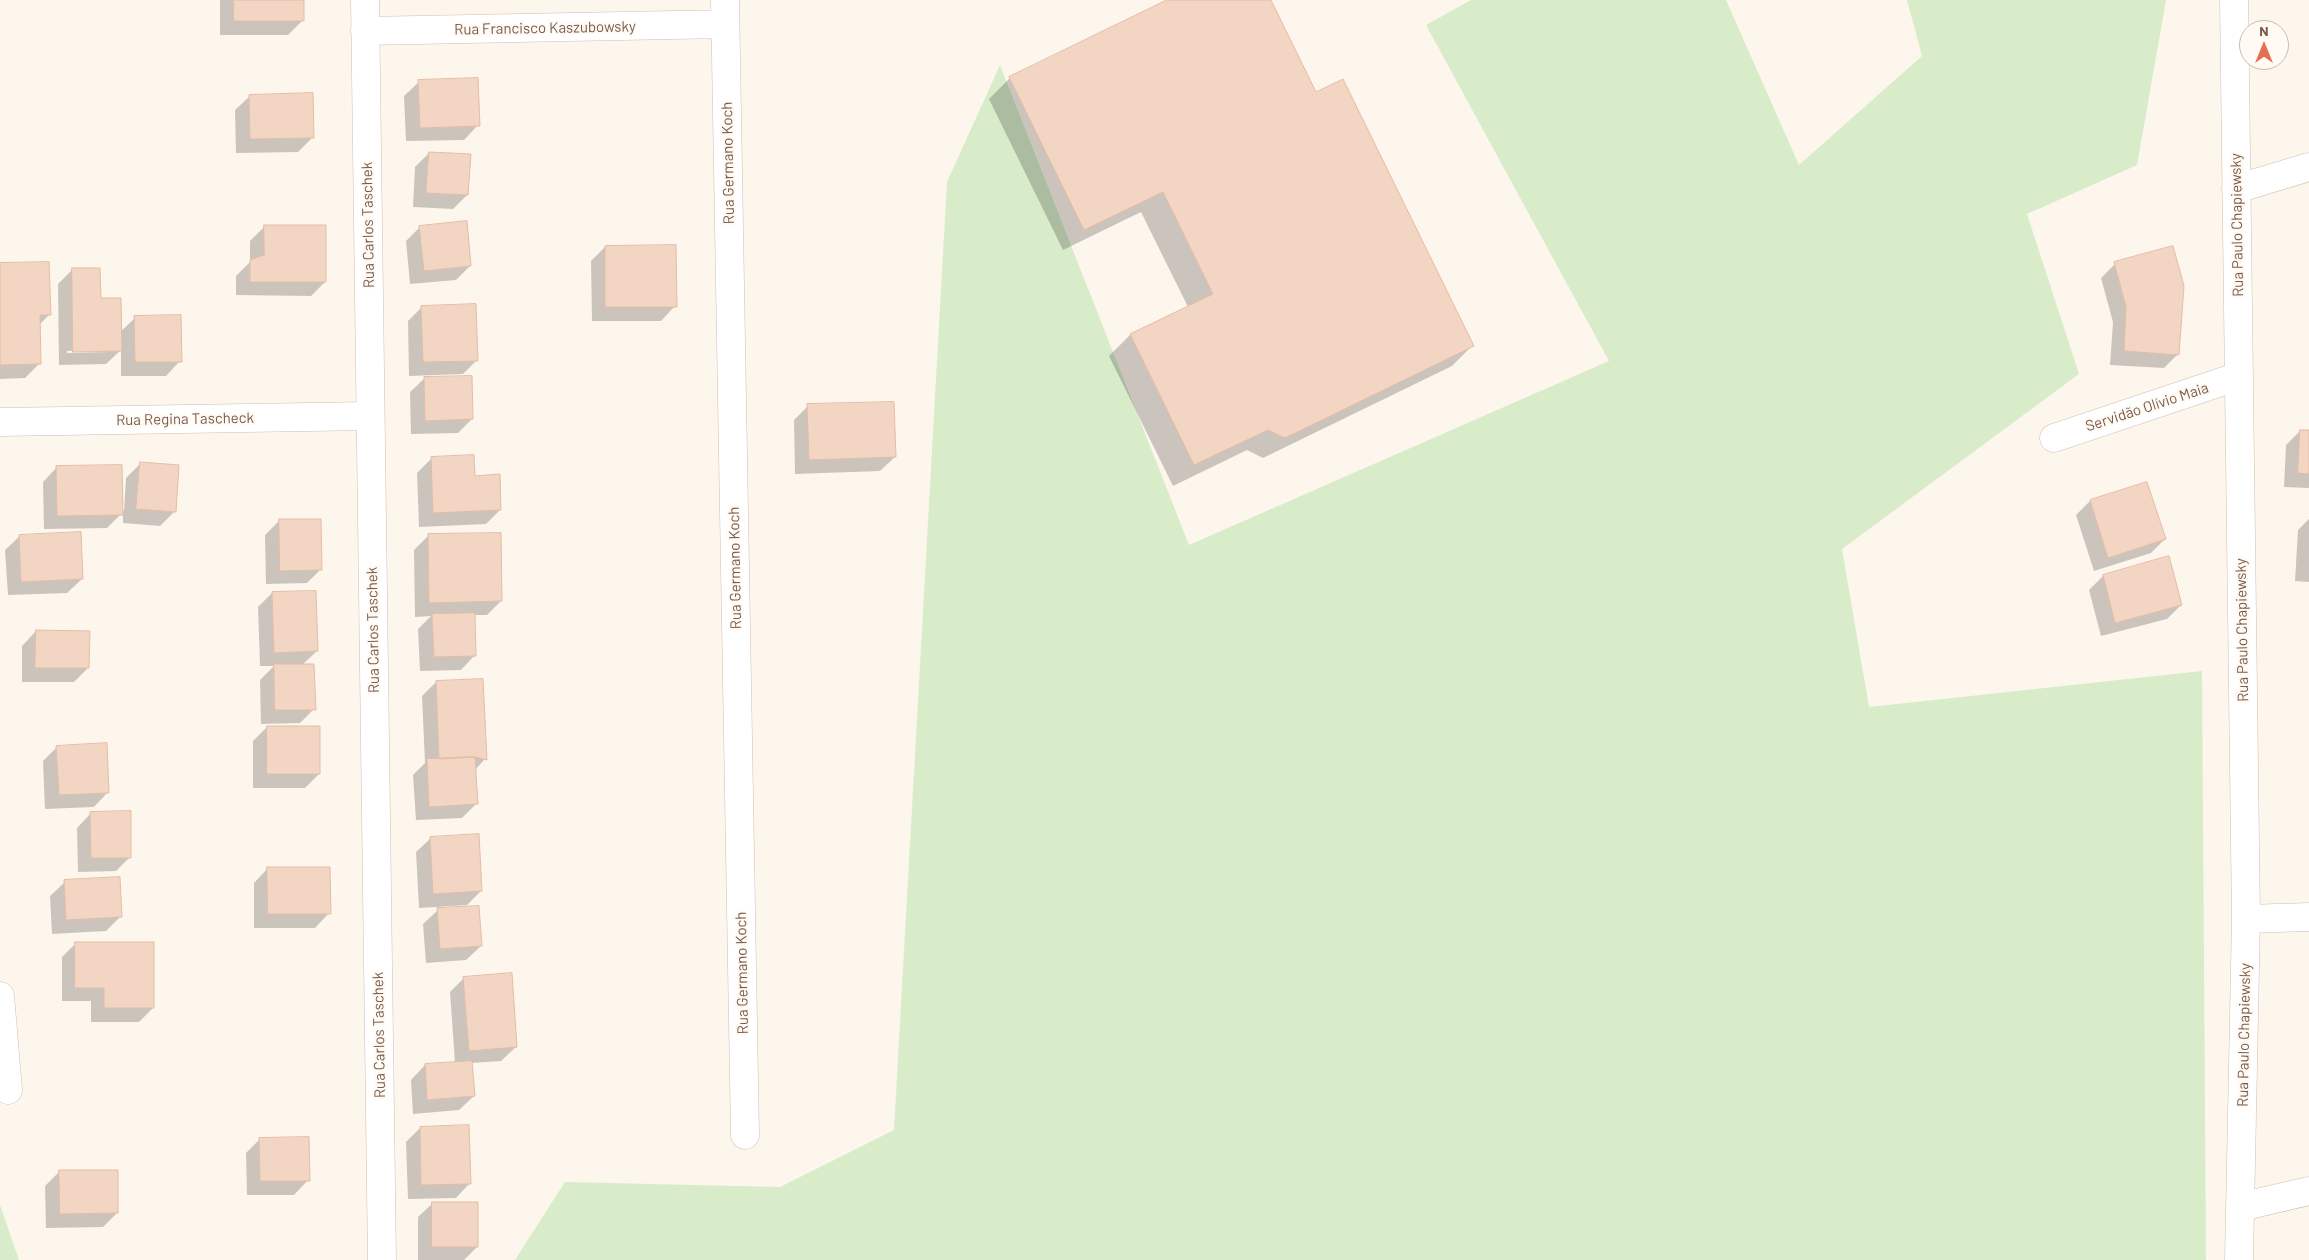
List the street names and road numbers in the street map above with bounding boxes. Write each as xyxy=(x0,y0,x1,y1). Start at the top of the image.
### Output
street label: Rua Francisco Kaszubowsky xyxy=(454,17,636,39)
street label: Rua Germano Koch xyxy=(718,101,738,225)
street label: Rua Paulo Chapiewsky xyxy=(2227,153,2247,297)
street label: Rua Carlos Taschek xyxy=(358,162,378,288)
street label: Servidão Olívio Maia xyxy=(2083,379,2211,435)
street label: Rua Regina Tascheck xyxy=(116,409,254,429)
street label: Rua Germano Koch xyxy=(725,506,745,630)
street label: Rua Paulo Chapiewsky xyxy=(2232,558,2252,702)
street label: Rua Carlos Taschek xyxy=(363,567,383,693)
street label: Rua Germano Koch xyxy=(732,911,752,1035)
street label: Rua Paulo Chapiewsky xyxy=(2234,963,2254,1107)
street label: Rua Carlos Taschek xyxy=(369,972,389,1098)

